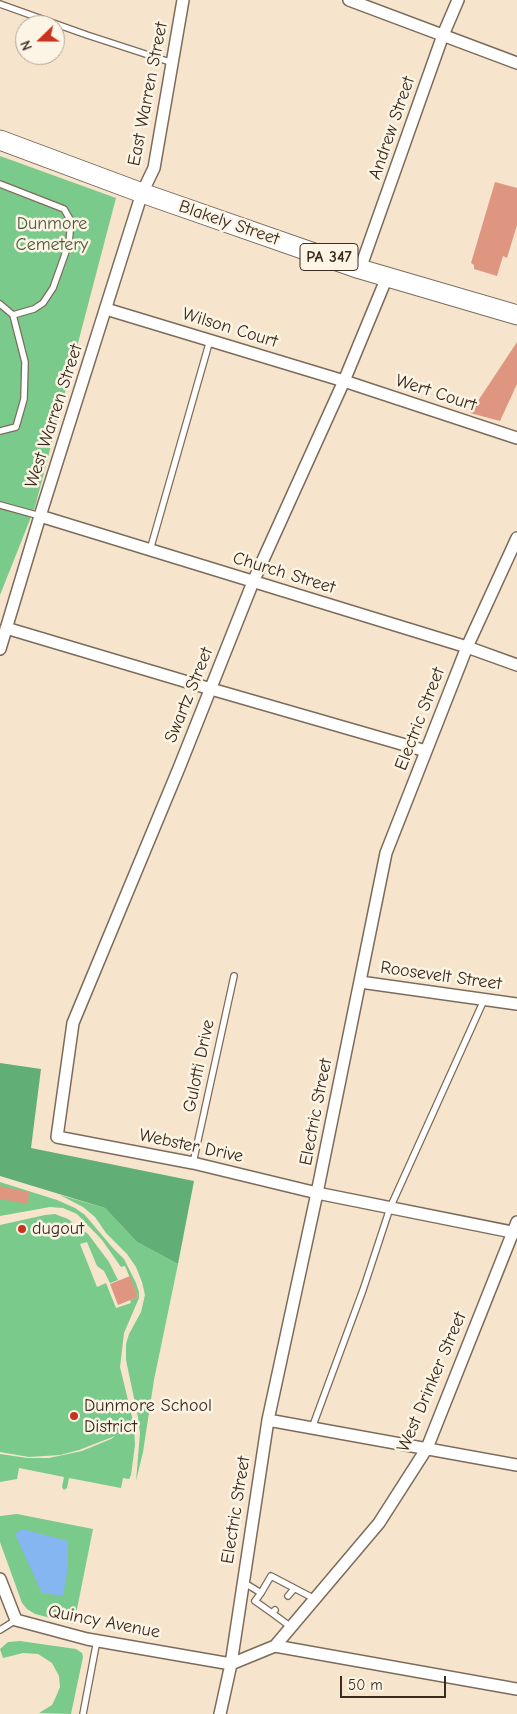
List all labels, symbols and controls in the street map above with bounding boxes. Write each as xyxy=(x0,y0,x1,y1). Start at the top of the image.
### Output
north arrow xyxy=(15,15,65,65)
street label: East Warren Street xyxy=(123,20,173,168)
text: N xyxy=(17,38,36,53)
street label: Andrew Street xyxy=(364,74,420,182)
street label: Blakely Street xyxy=(176,196,282,250)
park label: Dunmore Cemetery xyxy=(16,213,88,255)
road number: PA 347 xyxy=(300,243,358,270)
street label: Wilson Court xyxy=(180,303,280,353)
street label: West Warren Street xyxy=(21,341,87,491)
street label: Wert Court xyxy=(393,370,479,416)
street label: Church Street xyxy=(230,547,338,599)
street label: Swartz Street xyxy=(160,644,218,746)
street label: Electric Street xyxy=(390,664,450,774)
street label: Roosevelt Street xyxy=(379,957,503,995)
street label: Gulotti Drive xyxy=(179,1018,219,1114)
street label: Electric Street xyxy=(295,1057,337,1167)
street label: Webster Drive xyxy=(137,1124,245,1168)
place label: dugout xyxy=(32,1218,84,1240)
marker: dugout xyxy=(16,1223,28,1235)
street label: West Drinker Street xyxy=(393,1309,471,1455)
place label: Dunmore School District xyxy=(84,1395,212,1438)
marker: Dunmore School District xyxy=(68,1410,80,1422)
street label: Electric Street xyxy=(217,1455,255,1565)
street label: Quincy Avenue xyxy=(46,1601,162,1643)
scale bar xyxy=(342,1666,448,1698)
text: 50 m xyxy=(348,1676,383,1694)

